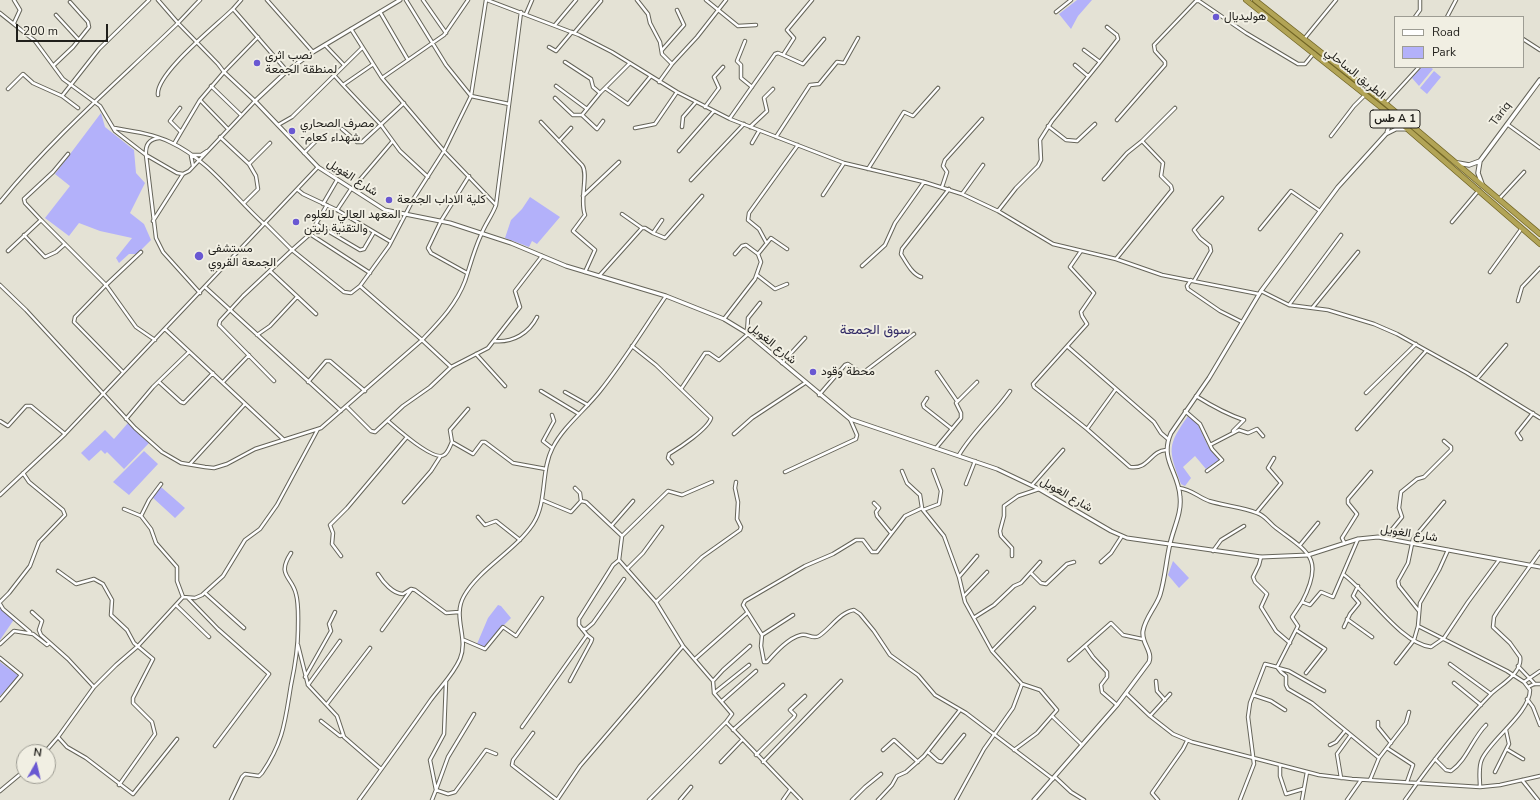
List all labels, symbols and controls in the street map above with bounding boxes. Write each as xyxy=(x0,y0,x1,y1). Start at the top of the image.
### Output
place label: هوليديال xyxy=(1224,10,1266,24)
marker: هوليديال xyxy=(1211,12,1221,22)
scale bar xyxy=(18,16,110,42)
legend xyxy=(1394,16,1524,68)
text: 200 m xyxy=(23,23,58,39)
text: Road xyxy=(1432,24,1460,40)
text: Park xyxy=(1432,44,1456,60)
street label: الطريق الساحلي xyxy=(1322,45,1388,103)
place label: نصب اثري لمنطقة الجمعة xyxy=(265,49,337,77)
marker: نصب اثري لمنطقة الجمعة xyxy=(252,58,262,68)
street label: Tariq xyxy=(1487,99,1515,129)
road number: طس A 1 xyxy=(1370,110,1420,128)
place label: مصرف الصحاري -شهداء كعام xyxy=(300,117,374,145)
marker: مصرف الصحاري -شهداء كعام xyxy=(287,126,297,136)
street label: شارع الغويل xyxy=(324,156,380,200)
place label: كلية اﻻداب الجمعة xyxy=(397,193,486,207)
marker: كلية اﻻداب الجمعة xyxy=(384,195,394,205)
place label: المعهد العالي للعلوم والتقنية زليتن xyxy=(304,208,400,236)
marker: المعهد العالي للعلوم والتقنية زليتن xyxy=(291,217,301,227)
place label: مستشفى الجمعة القروي xyxy=(208,242,276,270)
marker: مستشفى الجمعة القروي xyxy=(193,250,205,262)
street label: شارع الغويل xyxy=(745,320,799,368)
district label: سوق الجمعة xyxy=(840,323,910,339)
place label: محطة وقود xyxy=(821,365,875,379)
marker: محطة وقود xyxy=(808,367,818,377)
street label: شارع الغويل xyxy=(1037,474,1095,516)
street label: شارع الغويل xyxy=(1379,522,1439,546)
north arrow xyxy=(16,744,56,784)
text: N xyxy=(32,745,43,761)

